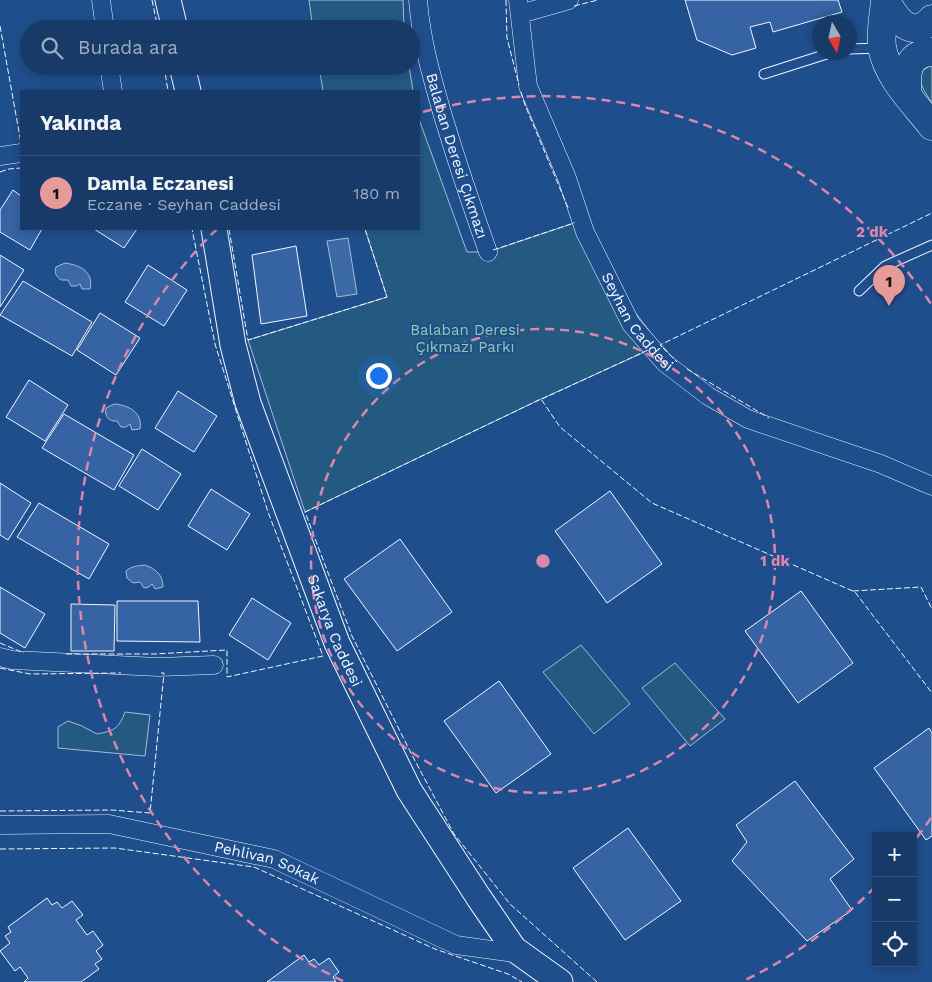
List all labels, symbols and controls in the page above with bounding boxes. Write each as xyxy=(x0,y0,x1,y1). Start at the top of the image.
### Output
north arrow xyxy=(812,15,857,60)
search box xyxy=(20,20,420,75)
icon: search xyxy=(38,34,66,62)
text: Burada ara xyxy=(78,36,178,59)
street label: Balaban Deresi Çıkmazı xyxy=(422,71,492,241)
text: Yakında xyxy=(40,110,121,135)
text: Damla Eczanesi xyxy=(87,172,234,195)
text: 1 xyxy=(53,184,59,203)
text: 180 m xyxy=(353,184,400,203)
text: Eczane · Seyhan Caddesi xyxy=(87,195,281,214)
text: 2 dk xyxy=(856,223,889,241)
pin: 1 xyxy=(873,265,905,306)
street label: Seyhan Caddesi xyxy=(598,270,677,375)
park label: Balaban Deresi Çıkmazı Parkı xyxy=(410,321,520,356)
your location xyxy=(366,363,392,389)
centre of rings xyxy=(534,552,552,570)
text: 1 dk xyxy=(760,552,790,570)
street label: Sakarya Caddesi xyxy=(303,572,366,690)
map controls xyxy=(872,832,917,967)
button: + xyxy=(872,832,917,877)
street label: Pehlivan Sokak xyxy=(213,838,323,888)
button: − xyxy=(872,877,917,922)
button: locate xyxy=(872,922,917,967)

